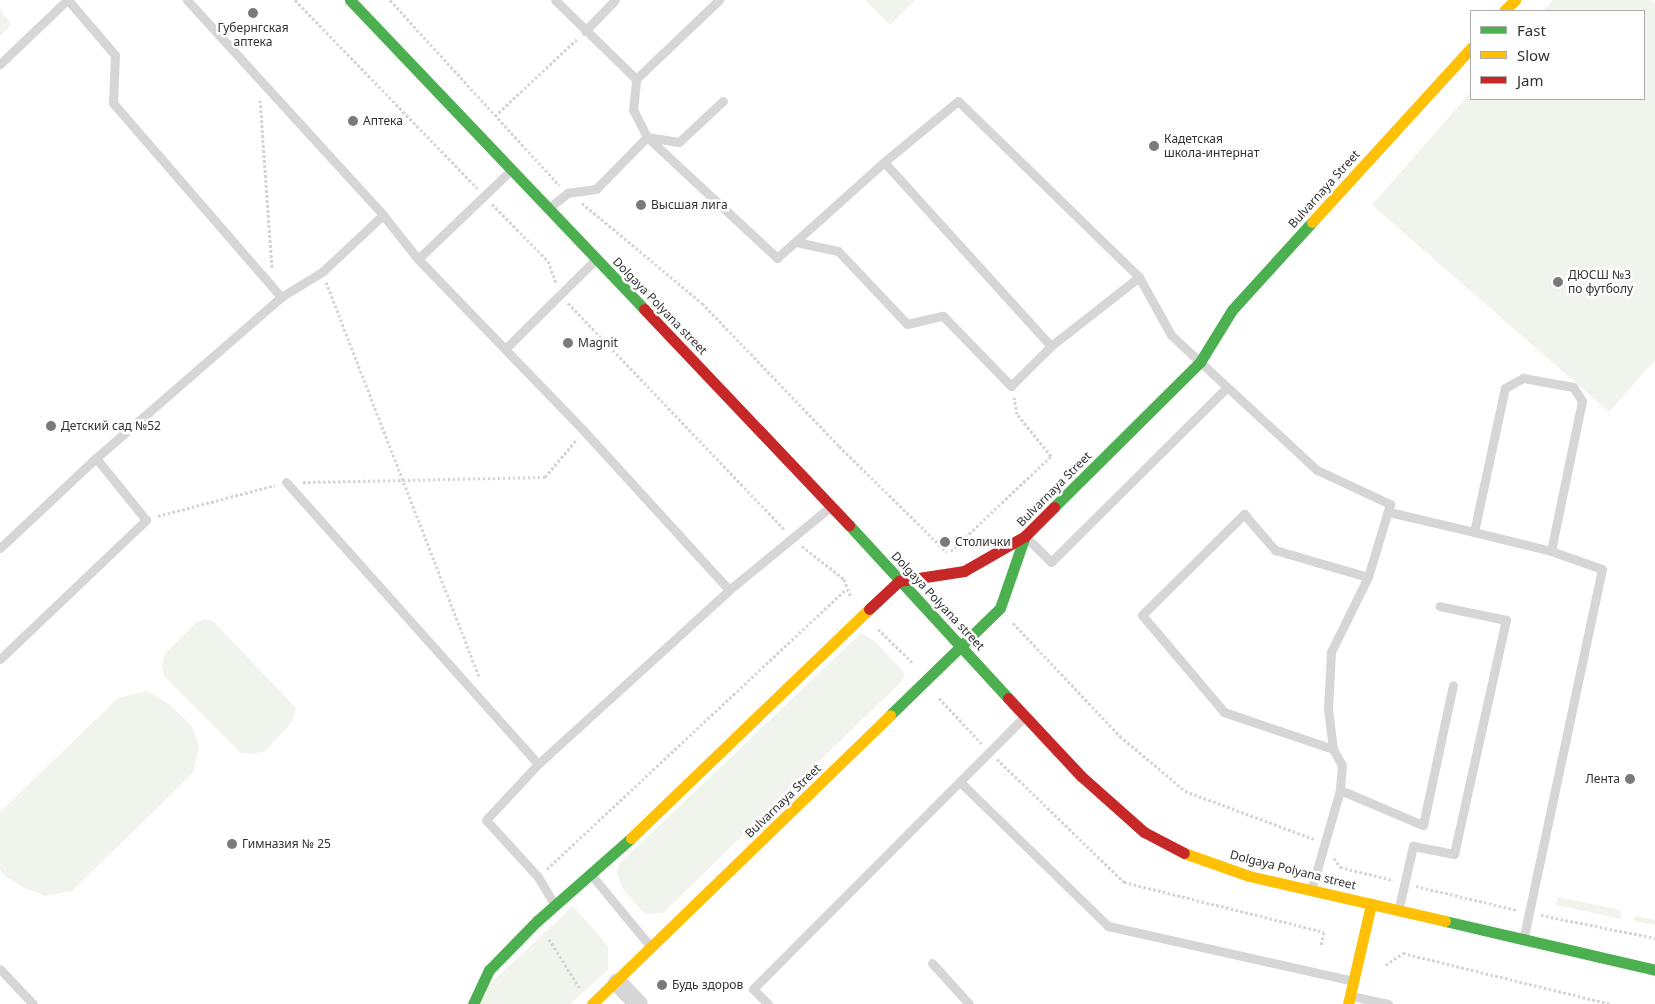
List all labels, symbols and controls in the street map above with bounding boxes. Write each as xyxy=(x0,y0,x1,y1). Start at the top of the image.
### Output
marker: Губернгская аптека xyxy=(247,7,259,19)
legend xyxy=(1470,10,1645,100)
text: Fast xyxy=(1517,20,1546,40)
place label: Губернгская аптека xyxy=(217,21,289,49)
text: Slow xyxy=(1517,45,1550,65)
text: Jam xyxy=(1517,70,1544,90)
place label: Аптека xyxy=(363,114,403,128)
marker: Аптека xyxy=(347,115,359,127)
place label: Кадетская школа-интернат xyxy=(1164,132,1259,160)
marker: Кадетская школа-интернат xyxy=(1148,140,1160,152)
street label: Bulvarnaya Street xyxy=(1285,147,1363,231)
place label: Высшая лига xyxy=(651,198,728,212)
marker: Высшая лига xyxy=(635,199,647,211)
street label: Dolgaya Polyana street xyxy=(610,254,710,358)
place label: ДЮСШ №3 по футболу xyxy=(1568,268,1633,296)
marker: ДЮСШ №3 по футболу xyxy=(1552,276,1564,288)
place label: Magnit xyxy=(578,336,618,350)
marker: Magnit xyxy=(562,337,574,349)
place label: Детский сад №52 xyxy=(61,419,161,433)
marker: Детский сад №52 xyxy=(45,420,57,432)
street label: Bulvarnaya Street xyxy=(1014,449,1094,529)
place label: Столички xyxy=(955,535,1011,549)
marker: Столички xyxy=(939,536,951,548)
street label: Dolgaya Polyana street xyxy=(889,549,987,653)
street label: Bulvarnaya Street xyxy=(742,761,824,841)
place label: Лента xyxy=(1585,772,1620,786)
marker: Лента xyxy=(1624,773,1636,785)
place label: Гимназия № 25 xyxy=(242,837,331,851)
marker: Гимназия № 25 xyxy=(226,838,238,850)
street label: Dolgaya Polyana street xyxy=(1228,847,1358,893)
place label: Будь здоров xyxy=(672,978,743,992)
marker: Будь здоров xyxy=(656,979,668,991)

